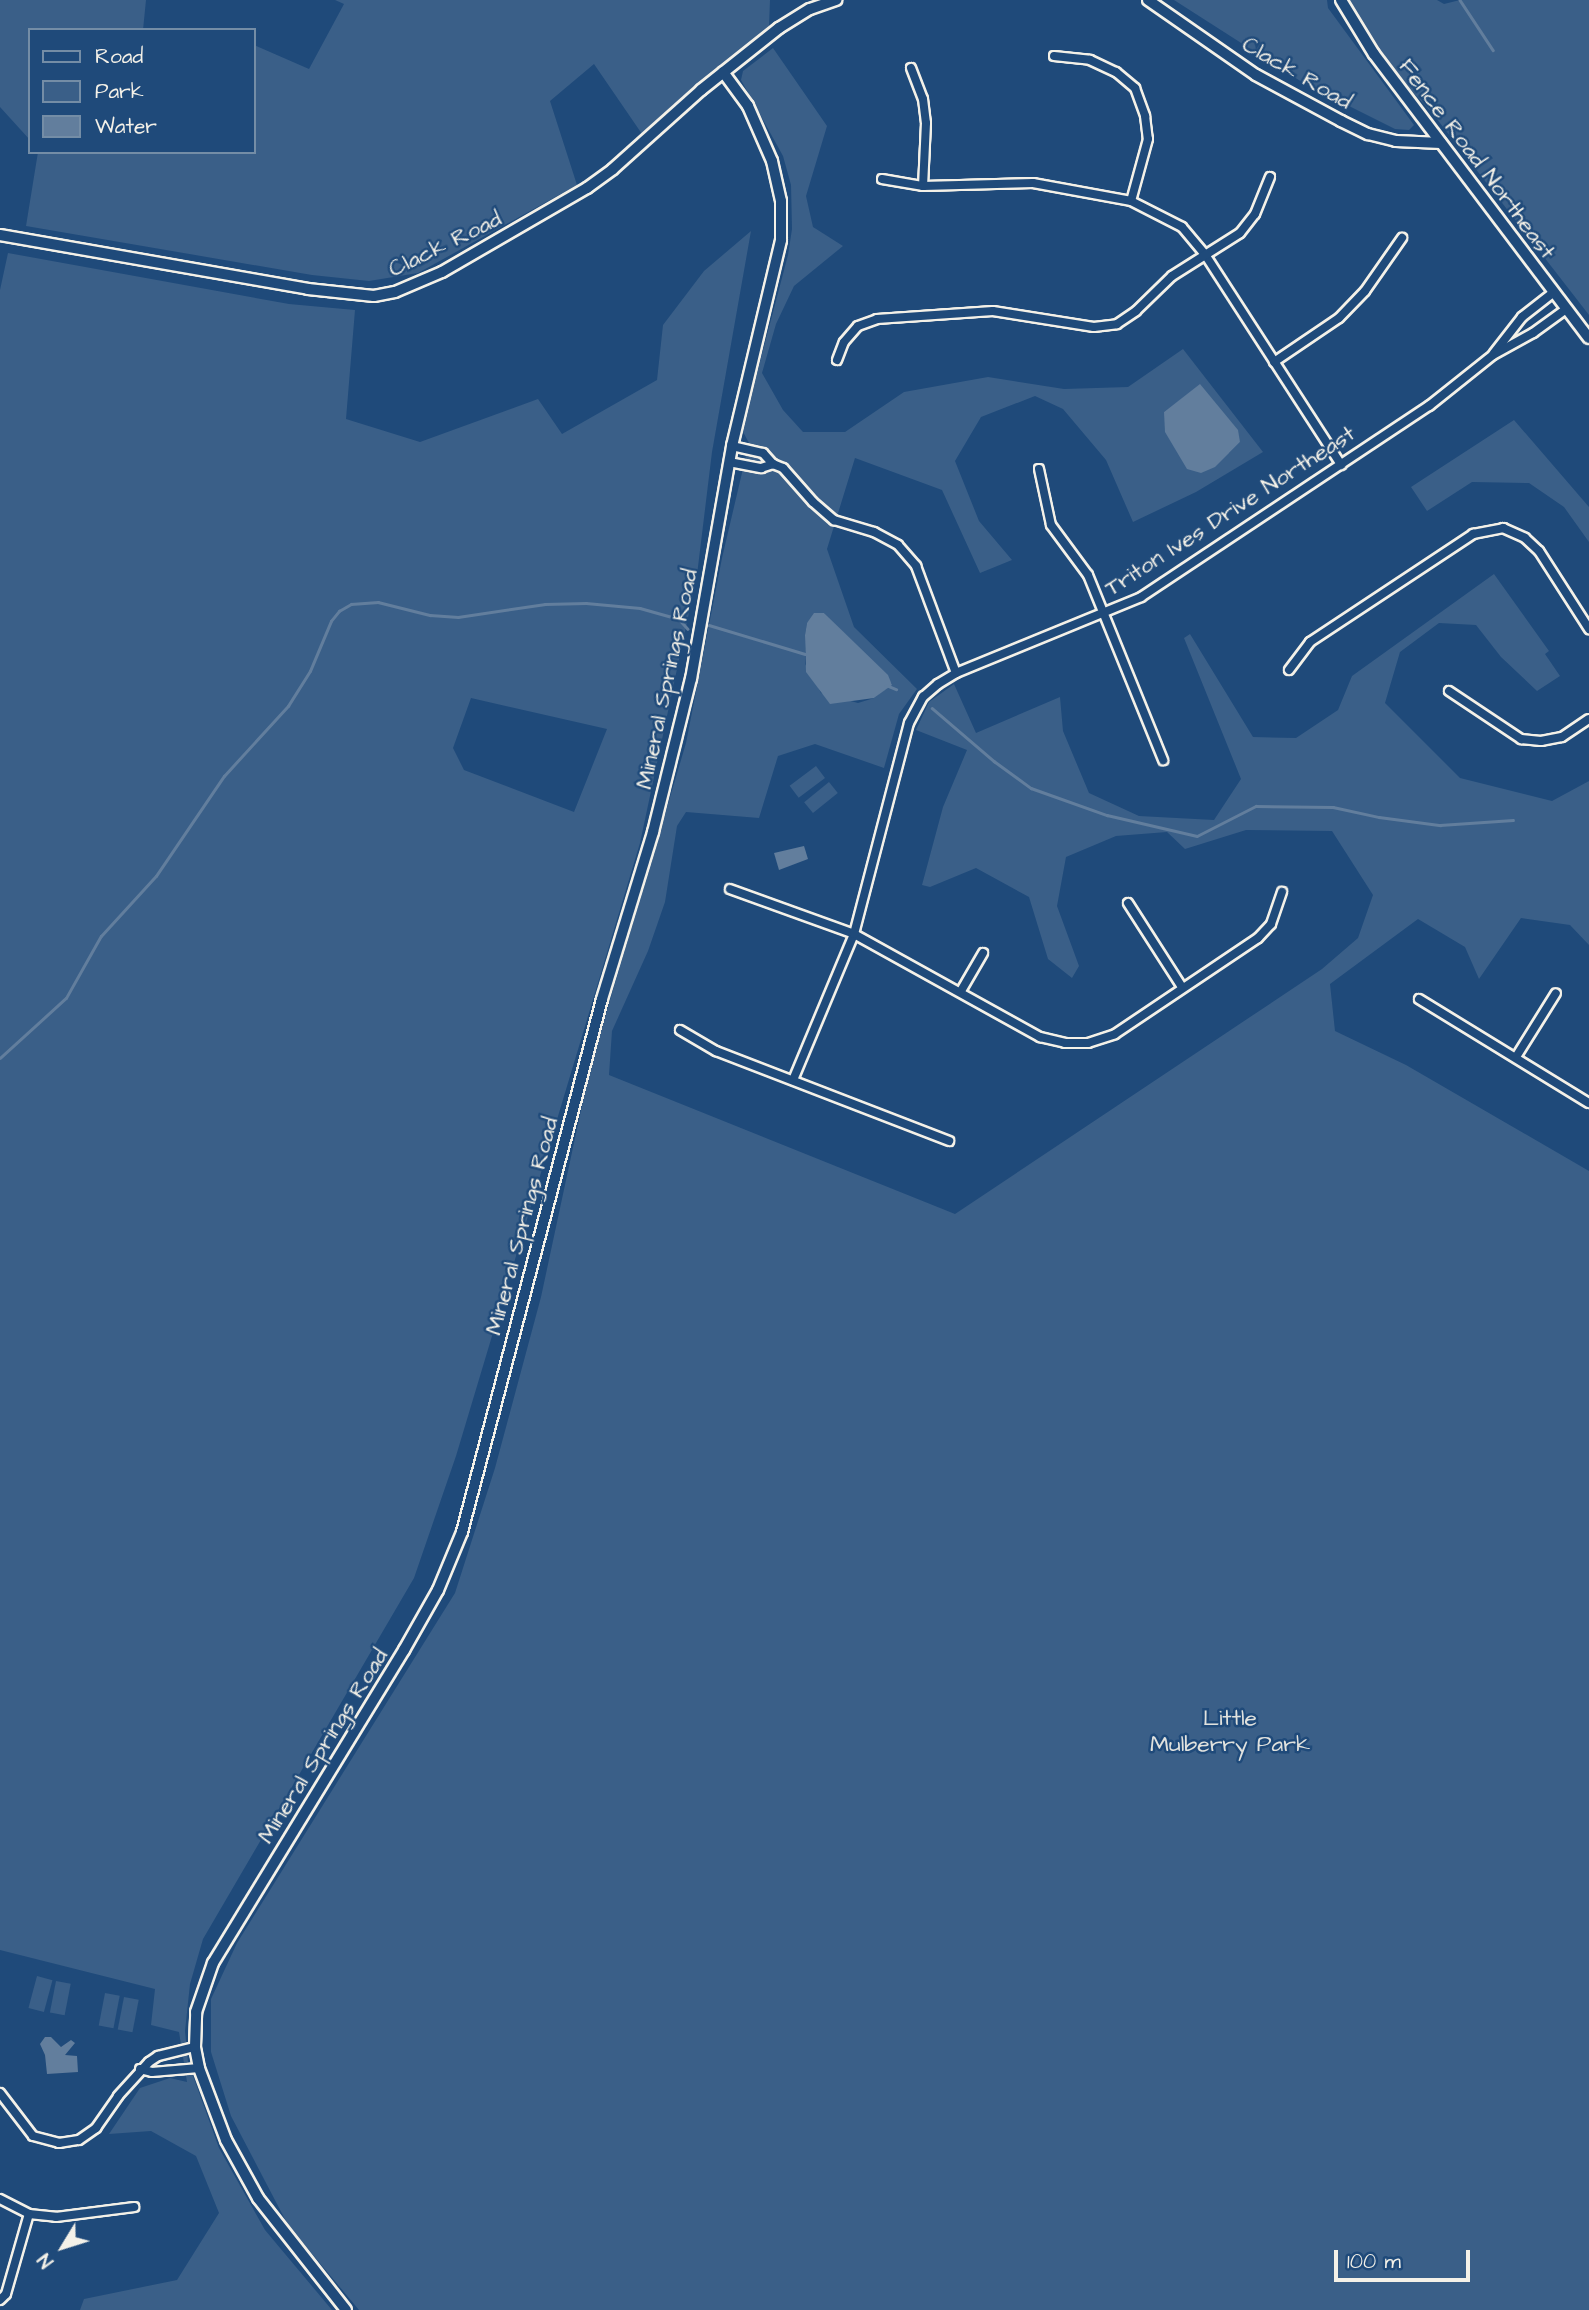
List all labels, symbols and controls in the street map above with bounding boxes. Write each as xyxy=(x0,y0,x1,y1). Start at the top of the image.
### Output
legend xyxy=(28,28,256,154)
street label: Clack Road xyxy=(1237,30,1357,116)
text: Road xyxy=(95,42,143,71)
street label: Fence Road Northeast xyxy=(1393,53,1561,265)
text: Park xyxy=(95,77,144,106)
text: Water xyxy=(95,112,157,141)
street label: Clack Road xyxy=(384,205,506,283)
street label: Triton Ives Drive Northeast xyxy=(1100,420,1360,602)
street label: Mineral Springs Road xyxy=(630,566,704,792)
street label: Mineral Springs Road xyxy=(480,1114,564,1338)
street label: Mineral Springs Road xyxy=(252,1644,394,1848)
park label: Little Mulberry Park xyxy=(1150,1704,1310,1758)
north arrow xyxy=(28,2212,98,2282)
scale bar xyxy=(1337,2236,1474,2280)
text: N xyxy=(32,2247,60,2273)
text: 100 m xyxy=(1347,2247,1401,2276)

